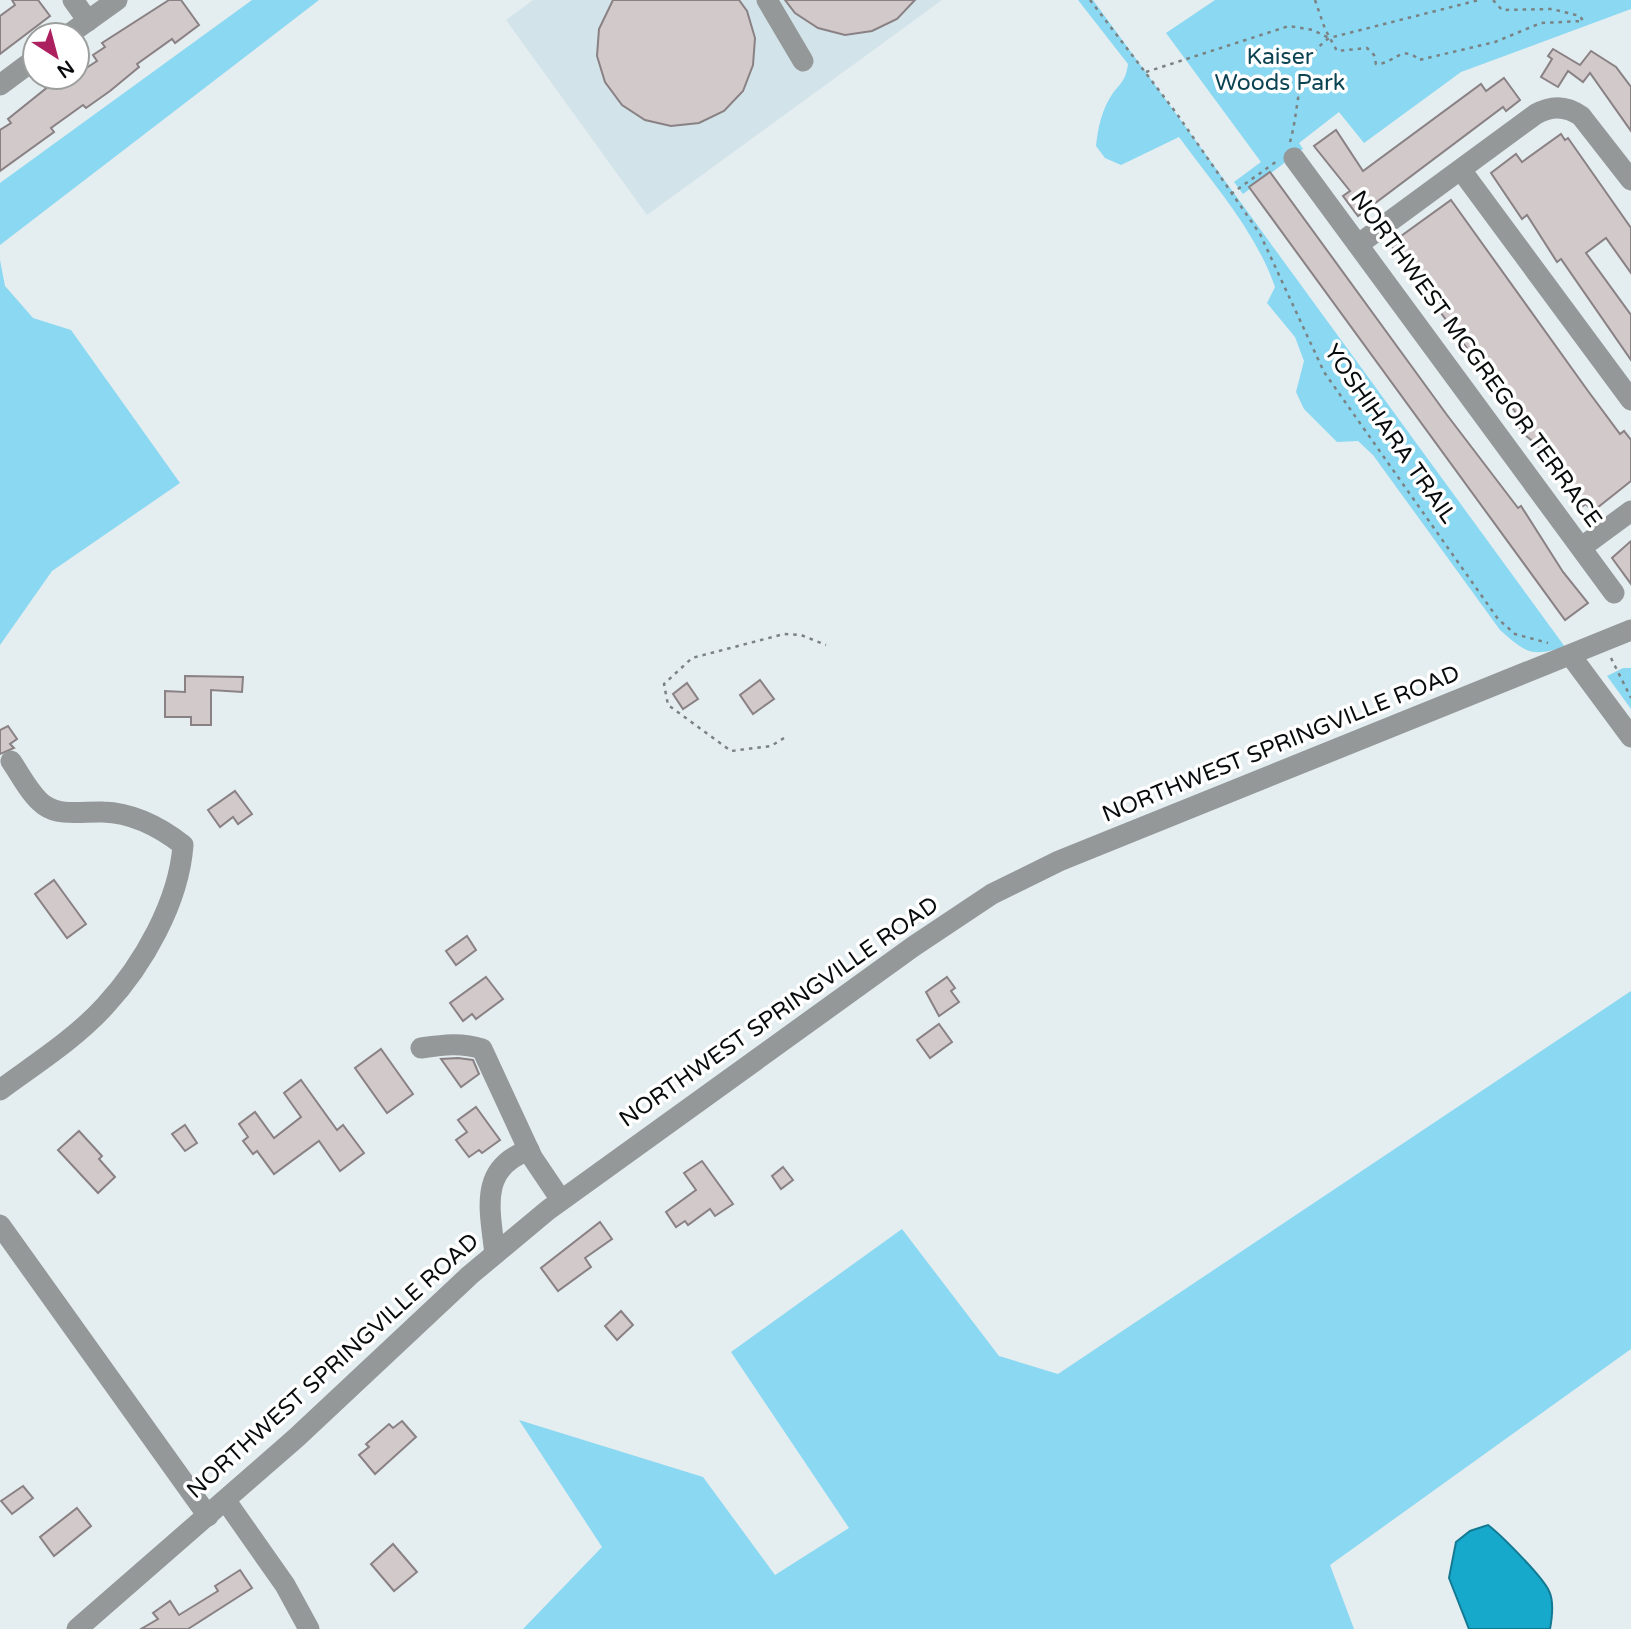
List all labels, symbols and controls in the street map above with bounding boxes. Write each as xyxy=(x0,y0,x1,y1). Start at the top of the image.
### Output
north arrow xyxy=(21,21,91,91)
park label: Kaiser Woods Park xyxy=(1215,43,1345,97)
text: N xyxy=(53,56,78,82)
street label: NORTHWEST MCGREGOR TERRACE xyxy=(1344,185,1608,533)
street label: YOSHIHARA TRAIL xyxy=(1318,339,1462,529)
street label: NORTHWEST SPRINGVILLE ROAD xyxy=(1098,659,1464,829)
street label: NORTHWEST SPRINGVILLE ROAD xyxy=(614,891,944,1133)
street label: NORTHWEST SPRINGVILLE ROAD xyxy=(181,1227,485,1505)

